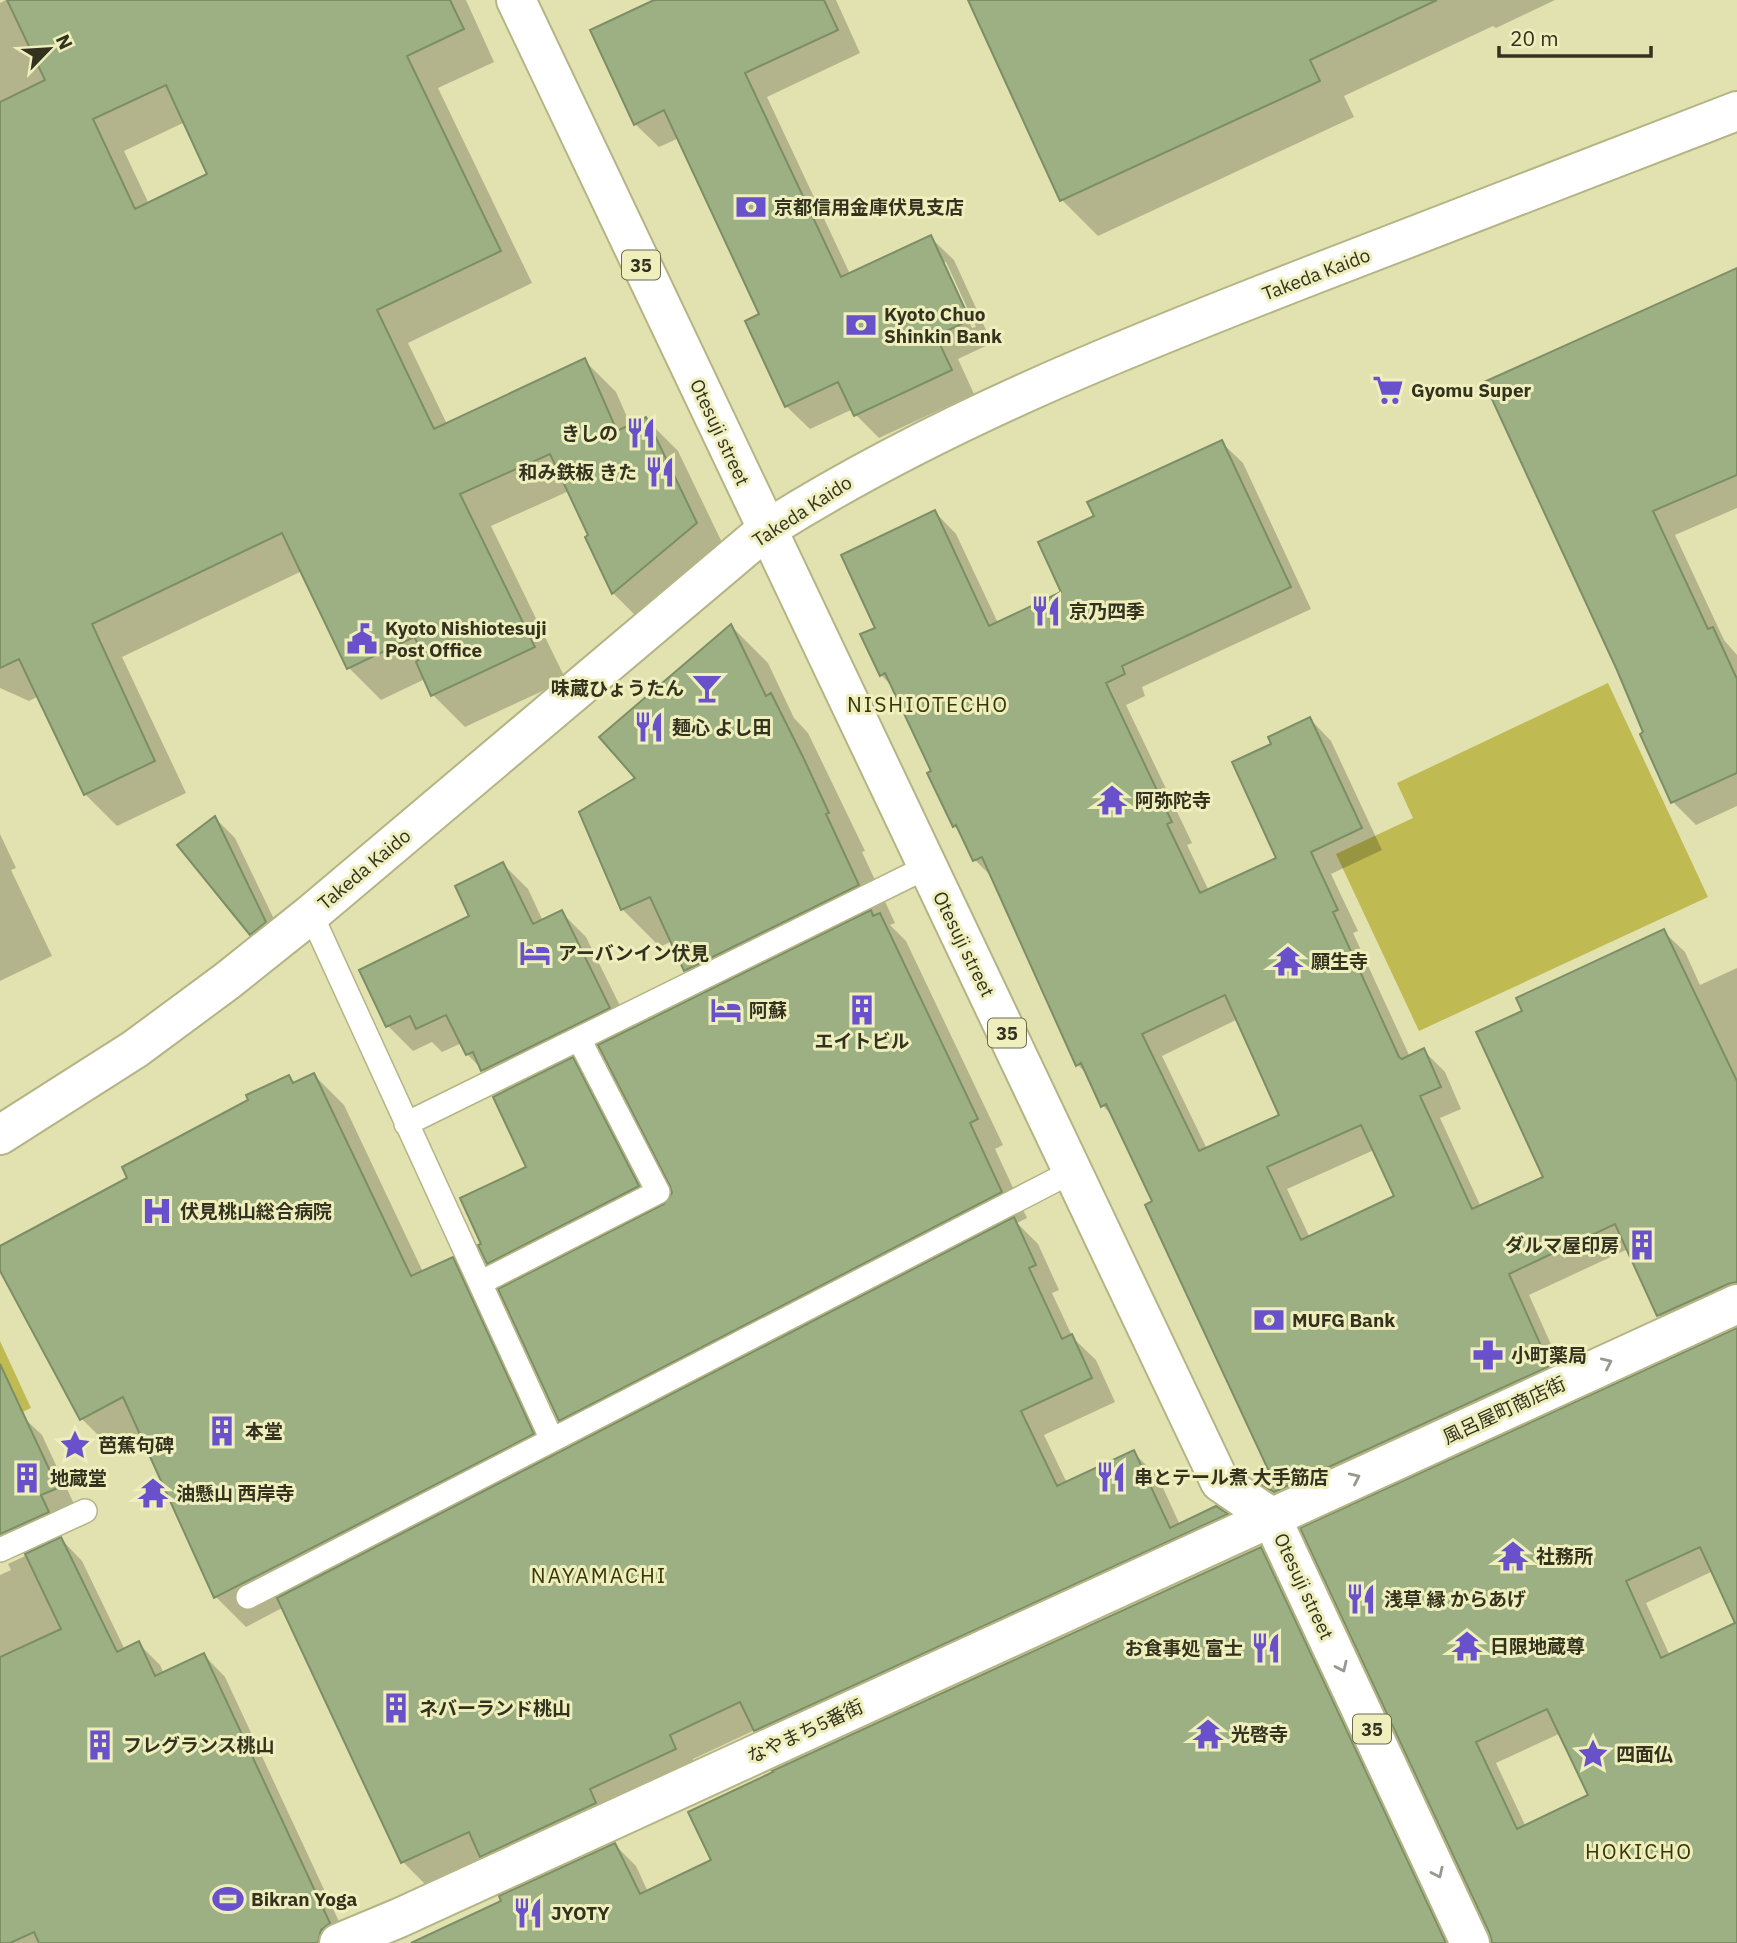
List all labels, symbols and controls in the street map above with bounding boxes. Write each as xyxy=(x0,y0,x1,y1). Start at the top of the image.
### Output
north arrow xyxy=(14,14,84,84)
scale bar xyxy=(1499,14,1651,58)
text: 20 m xyxy=(1510,24,1559,52)
text: N xyxy=(51,31,78,53)
bank icon: 京都信用金庫伏見支店 xyxy=(734,190,768,224)
place label: 京都信用金庫伏見支店 xyxy=(774,195,964,219)
street label: Takeda Kaido xyxy=(1259,242,1373,306)
road number: 35 xyxy=(622,250,660,279)
place label: Kyoto Chuo Shinkin Bank xyxy=(884,302,1002,348)
bank icon: Kyoto Chuo Shinkin Bank xyxy=(844,308,878,342)
supermarket icon: Gyomu Super xyxy=(1371,373,1405,407)
street label: Otesuji street xyxy=(685,375,755,489)
place label: Gyomu Super xyxy=(1411,378,1532,402)
restaurant icon: きしの xyxy=(624,416,658,450)
place label: きしの xyxy=(561,421,618,445)
restaurant icon: 和み鉄板 きた xyxy=(643,455,677,489)
place label: 和み鉄板 きた xyxy=(519,460,637,484)
street label: Takeda Kaido xyxy=(748,470,856,552)
restaurant icon: 京乃四季 xyxy=(1029,594,1063,628)
place label: 京乃四季 xyxy=(1069,599,1145,623)
place label: Kyoto Nishiotesuji Post Office xyxy=(385,616,547,662)
public building icon: Kyoto Nishiotesuji Post Office xyxy=(345,622,379,656)
bar icon: 味蔵ひょうたん xyxy=(690,671,724,705)
place label: 味蔵ひょうたん xyxy=(551,676,684,700)
district label: NISHIOTECHO xyxy=(847,690,1009,718)
restaurant icon: 麺心 よし田 xyxy=(632,710,666,744)
place label: 麺心 よし田 xyxy=(672,715,771,739)
temple icon: 阿弥陀寺 xyxy=(1095,783,1129,817)
place label: 阿弥陀寺 xyxy=(1135,788,1211,812)
street label: Takeda Kaido xyxy=(313,823,415,915)
street label: Otesuji street xyxy=(928,887,1000,1001)
hotel icon: アーバンイン伏見 xyxy=(518,936,552,970)
place label: アーバンイン伏見 xyxy=(558,941,710,965)
temple icon: 願生寺 xyxy=(1271,944,1305,978)
place label: 願生寺 xyxy=(1311,949,1368,973)
hotel icon: 阿蘇 xyxy=(709,993,743,1027)
building icon: エイトビル xyxy=(845,993,879,1027)
place label: 阿蘇 xyxy=(749,998,787,1022)
road number: 35 xyxy=(988,1018,1026,1048)
place label: エイトビル xyxy=(814,1029,910,1053)
hospital icon: 伏見桃山総合病院 xyxy=(140,1194,174,1228)
place label: 伏見桃山総合病院 xyxy=(180,1199,332,1223)
building icon: ダルマ屋印房 xyxy=(1625,1228,1659,1262)
place label: ダルマ屋印房 xyxy=(1505,1233,1619,1257)
bank icon: MUFG Bank xyxy=(1252,1303,1286,1337)
place label: MUFG Bank xyxy=(1292,1308,1395,1332)
pharmacy icon: 小町薬局 xyxy=(1471,1338,1505,1372)
place label: 小町薬局 xyxy=(1511,1343,1587,1367)
one-way arrow xyxy=(1600,1357,1612,1371)
street label: 風呂屋町商店街 xyxy=(1439,1371,1569,1449)
building icon: 本堂 xyxy=(205,1414,239,1448)
place label: 本堂 xyxy=(245,1419,283,1443)
place icon: 芭蕉句碑 xyxy=(58,1428,92,1462)
place label: 芭蕉句碑 xyxy=(98,1433,174,1457)
restaurant icon: 串とテール煮 大手筋店 xyxy=(1094,1460,1128,1494)
building icon: 地蔵堂 xyxy=(10,1461,44,1495)
place label: 串とテール煮 大手筋店 xyxy=(1134,1465,1329,1489)
place label: 地蔵堂 xyxy=(50,1466,107,1490)
one-way arrow xyxy=(1348,1472,1360,1486)
temple icon: 油懸山 西岸寺 xyxy=(136,1476,170,1510)
place label: 油懸山 西岸寺 xyxy=(176,1481,294,1505)
street label: Otesuji street xyxy=(1269,1529,1339,1643)
temple icon: 社務所 xyxy=(1496,1539,1530,1573)
place label: 社務所 xyxy=(1536,1544,1593,1568)
district label: NAYAMACHI xyxy=(531,1561,667,1589)
restaurant icon: 浅草 縁 からあげ xyxy=(1344,1582,1378,1616)
place label: 浅草 縁 からあげ xyxy=(1384,1587,1526,1611)
temple icon: 日限地蔵尊 xyxy=(1450,1629,1484,1663)
restaurant icon: お食事処 富士 xyxy=(1249,1631,1283,1665)
place label: 日限地蔵尊 xyxy=(1490,1634,1585,1658)
place label: お食事処 富士 xyxy=(1125,1636,1243,1660)
one-way arrow xyxy=(1334,1660,1348,1672)
building icon: ネバーランド桃山 xyxy=(379,1691,413,1725)
street label: なやまち5番街 xyxy=(743,1694,867,1768)
place label: ネバーランド桃山 xyxy=(419,1696,571,1720)
road number: 35 xyxy=(1353,1714,1391,1744)
temple icon: 光啓寺 xyxy=(1191,1717,1225,1751)
place label: 光啓寺 xyxy=(1231,1722,1288,1746)
building icon: フレグランス桃山 xyxy=(83,1728,117,1762)
place label: フレグランス桃山 xyxy=(123,1733,275,1757)
place icon: 四面仏 xyxy=(1576,1737,1610,1771)
place label: 四面仏 xyxy=(1616,1742,1673,1766)
district label: HOKICHO xyxy=(1585,1837,1693,1865)
one-way arrow xyxy=(1430,1866,1444,1878)
sports icon: Bikran Yoga xyxy=(211,1882,245,1916)
place label: Bikran Yoga xyxy=(251,1887,357,1911)
restaurant icon: JYOTY xyxy=(511,1896,545,1930)
place label: JYOTY xyxy=(551,1901,610,1925)

